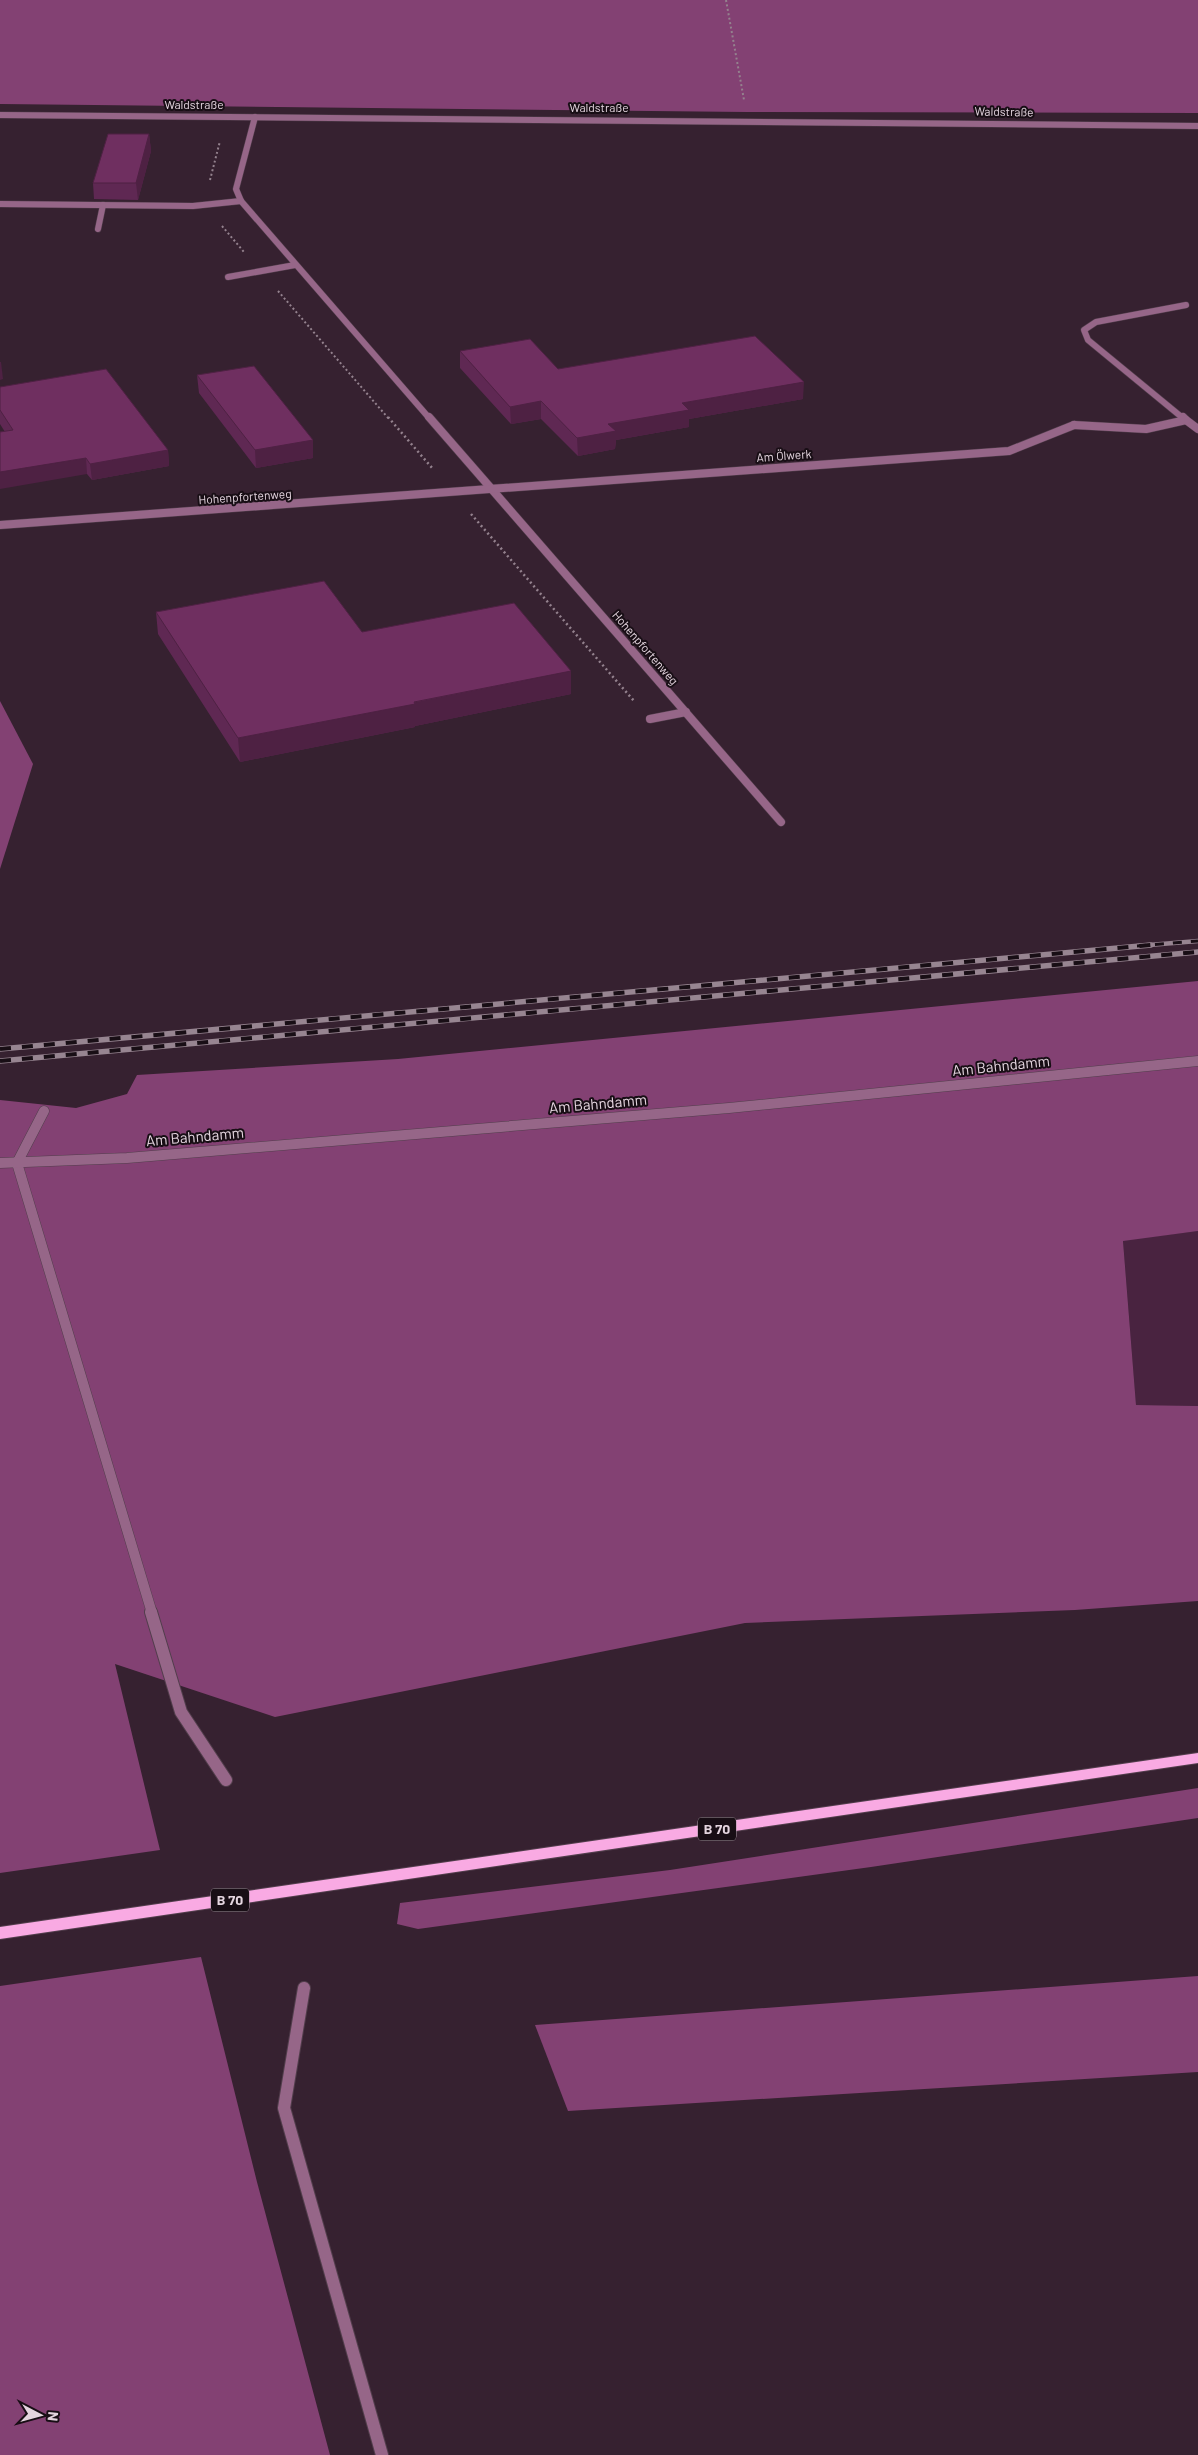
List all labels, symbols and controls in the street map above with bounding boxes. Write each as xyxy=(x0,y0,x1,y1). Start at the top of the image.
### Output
street label: Waldstraße xyxy=(164,97,224,111)
street label: Waldstraße xyxy=(569,100,629,114)
street label: Waldstraße xyxy=(974,103,1034,119)
street label: Am Ölwerk xyxy=(756,446,812,464)
street label: Hohenpfortenweg xyxy=(198,486,292,506)
street label: Hohenpfortenweg xyxy=(610,608,682,687)
street label: Am Bahndamm xyxy=(951,1051,1051,1079)
street label: Am Bahndamm xyxy=(548,1090,648,1116)
street label: Am Bahndamm xyxy=(145,1123,245,1149)
road number: B 70 xyxy=(698,1818,736,1840)
road number: B 70 xyxy=(211,1888,249,1912)
north arrow xyxy=(15,2390,65,2440)
text: N xyxy=(44,2411,62,2422)

